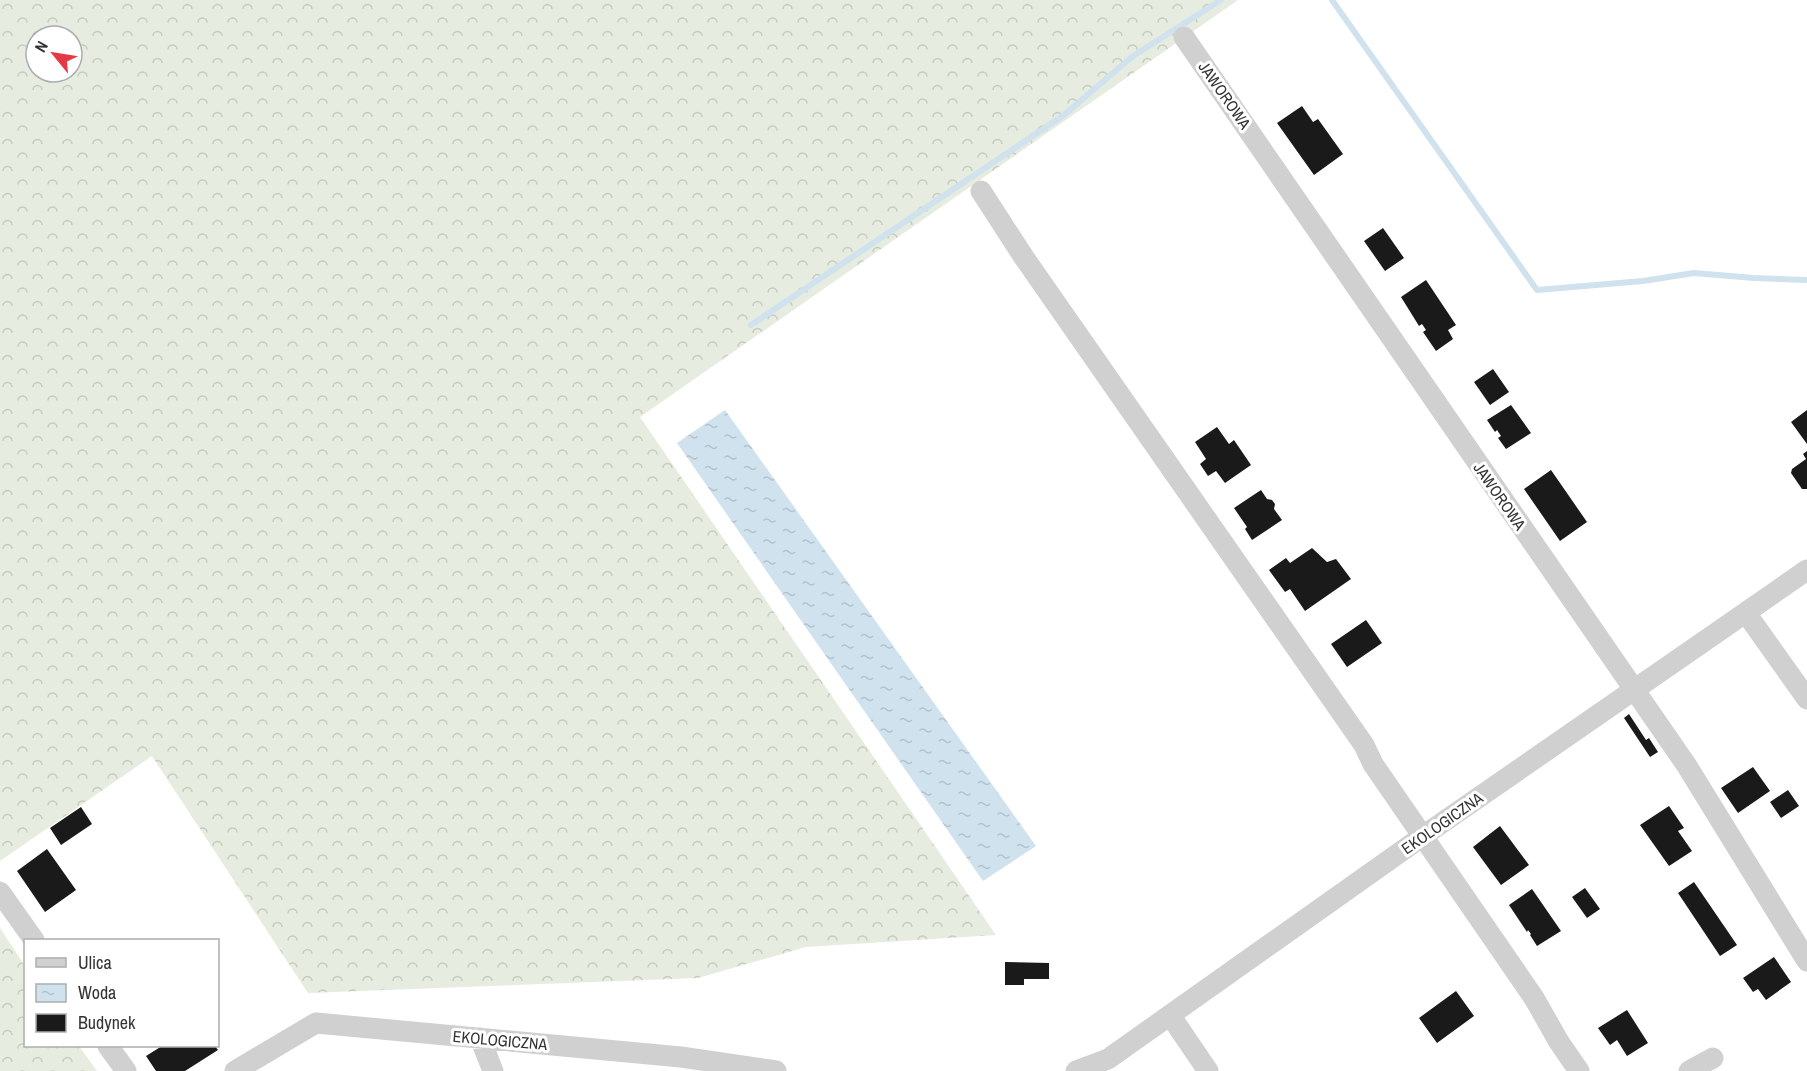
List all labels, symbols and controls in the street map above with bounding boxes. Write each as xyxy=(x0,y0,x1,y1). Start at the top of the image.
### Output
north arrow xyxy=(24,24,84,84)
text: N xyxy=(29,37,53,56)
street label: JAWOROWA xyxy=(1194,57,1256,133)
street label: JAWOROWA xyxy=(1469,458,1531,534)
street label: EKOLOGICZNA xyxy=(1397,787,1487,859)
legend xyxy=(24,939,219,1047)
text: Ulica xyxy=(78,950,112,975)
text: Woda xyxy=(78,980,116,1005)
text: Budynek xyxy=(78,1010,136,1035)
street label: EKOLOGICZNA xyxy=(452,1025,548,1055)

